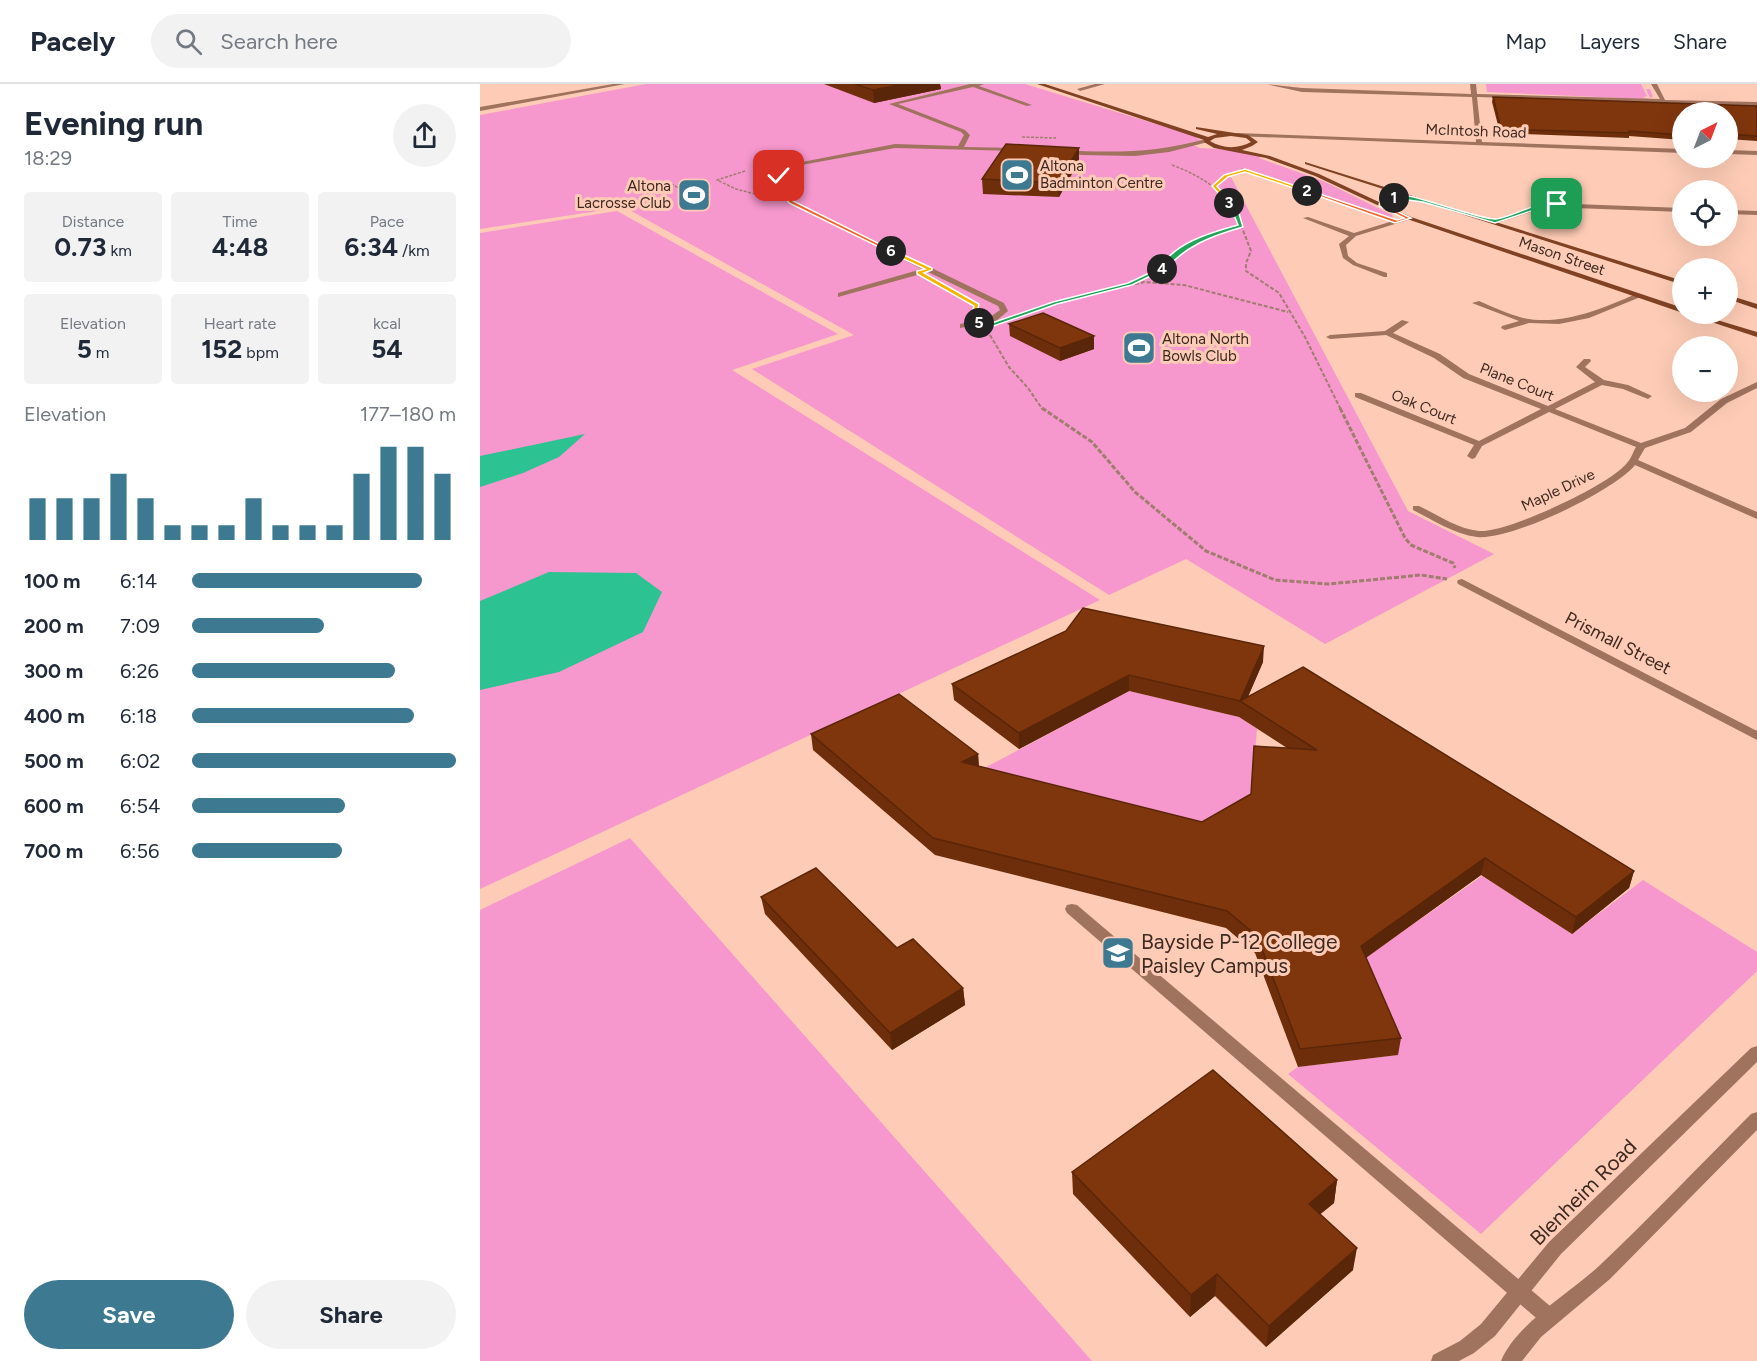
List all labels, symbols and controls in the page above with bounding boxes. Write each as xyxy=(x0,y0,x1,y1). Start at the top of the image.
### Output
search box xyxy=(151,14,571,68)
text: Pacely xyxy=(30,24,115,58)
icon: search xyxy=(172,25,205,58)
text: Search here xyxy=(220,28,338,55)
text: Map xyxy=(1506,29,1546,54)
text: Layers xyxy=(1579,29,1640,54)
text: Share xyxy=(1673,29,1727,54)
north arrow xyxy=(1672,102,1738,168)
map controls xyxy=(1672,102,1738,402)
text: Evening run xyxy=(24,104,203,143)
button: share xyxy=(393,104,456,167)
street label: McIntosh Road xyxy=(1425,120,1527,142)
text: 18:29 xyxy=(24,146,72,170)
pin xyxy=(753,150,804,201)
sports icon: Altona Badminton Centre xyxy=(999,157,1035,193)
place label: Altona Badminton Centre xyxy=(1040,157,1163,192)
icon: check xyxy=(762,159,795,192)
pin: 2 xyxy=(1292,176,1322,206)
place label: Altona Lacrosse Club xyxy=(577,177,671,212)
sports icon: Altona Lacrosse Club xyxy=(676,177,712,213)
pin xyxy=(1531,178,1582,229)
button: locate xyxy=(1672,180,1738,246)
text: 2 xyxy=(1302,181,1312,200)
pin: 1 xyxy=(1379,183,1409,213)
icon: arrive xyxy=(1540,187,1573,220)
pin: 3 xyxy=(1214,188,1244,218)
text: 1 xyxy=(1391,188,1397,207)
text: 3 xyxy=(1225,193,1233,212)
text: Distance xyxy=(62,212,124,231)
text: Time xyxy=(223,212,257,231)
text: Pace xyxy=(370,212,404,231)
text: 0.73 xyxy=(54,231,106,263)
text: 4:48 xyxy=(212,231,268,263)
text: 6:34 xyxy=(344,231,398,263)
street label: Mason Street xyxy=(1516,233,1608,279)
pin: 6 xyxy=(876,236,906,266)
text: km xyxy=(106,241,132,260)
text: /km xyxy=(398,241,430,260)
text: 6 xyxy=(886,241,896,260)
pin: 4 xyxy=(1147,254,1177,284)
button: + xyxy=(1672,258,1738,324)
text: 4 xyxy=(1157,259,1167,278)
pin: 5 xyxy=(964,308,994,338)
text: 5 xyxy=(974,313,984,332)
text: Elevation xyxy=(60,314,126,333)
text: Heart rate xyxy=(204,314,276,333)
text: kcal xyxy=(373,314,401,333)
sports icon: Altona North Bowls Club xyxy=(1121,330,1157,366)
place label: Altona North Bowls Club xyxy=(1162,330,1249,365)
text: 5 xyxy=(77,333,92,365)
text: 152 xyxy=(201,333,242,365)
text: 54 xyxy=(371,333,403,365)
button: − xyxy=(1672,336,1738,402)
text: m xyxy=(92,343,109,362)
text: bpm xyxy=(242,343,279,362)
street label: Plane Court xyxy=(1477,359,1557,405)
street label: Oak Court xyxy=(1389,386,1460,428)
text: Elevation xyxy=(24,402,106,426)
text: 177–180 m xyxy=(360,402,456,426)
street label: Maple Drive xyxy=(1518,465,1598,515)
text: 100 m xyxy=(24,569,81,593)
text: 6:14 xyxy=(120,569,157,593)
street label: Prismall Street xyxy=(1561,607,1675,679)
text: 200 m xyxy=(24,614,84,638)
text: 7:09 xyxy=(120,614,160,638)
text: 300 m xyxy=(24,659,83,683)
text: 6:26 xyxy=(120,659,159,683)
text: 400 m xyxy=(24,704,85,728)
text: 6:18 xyxy=(120,704,157,728)
text: 500 m xyxy=(24,749,84,773)
text: 6:02 xyxy=(120,749,160,773)
text: 600 m xyxy=(24,794,84,818)
text: 6:54 xyxy=(120,794,160,818)
text: 700 m xyxy=(24,839,83,863)
text: 6:56 xyxy=(120,839,159,863)
place label: Bayside P-12 College Paisley Campus xyxy=(1141,929,1337,978)
school or university icon: Bayside P-12 College Paisley Campus xyxy=(1100,935,1136,971)
street label: Blenheim Road xyxy=(1525,1134,1641,1250)
button: Save xyxy=(24,1280,234,1349)
button: Share xyxy=(246,1280,456,1349)

